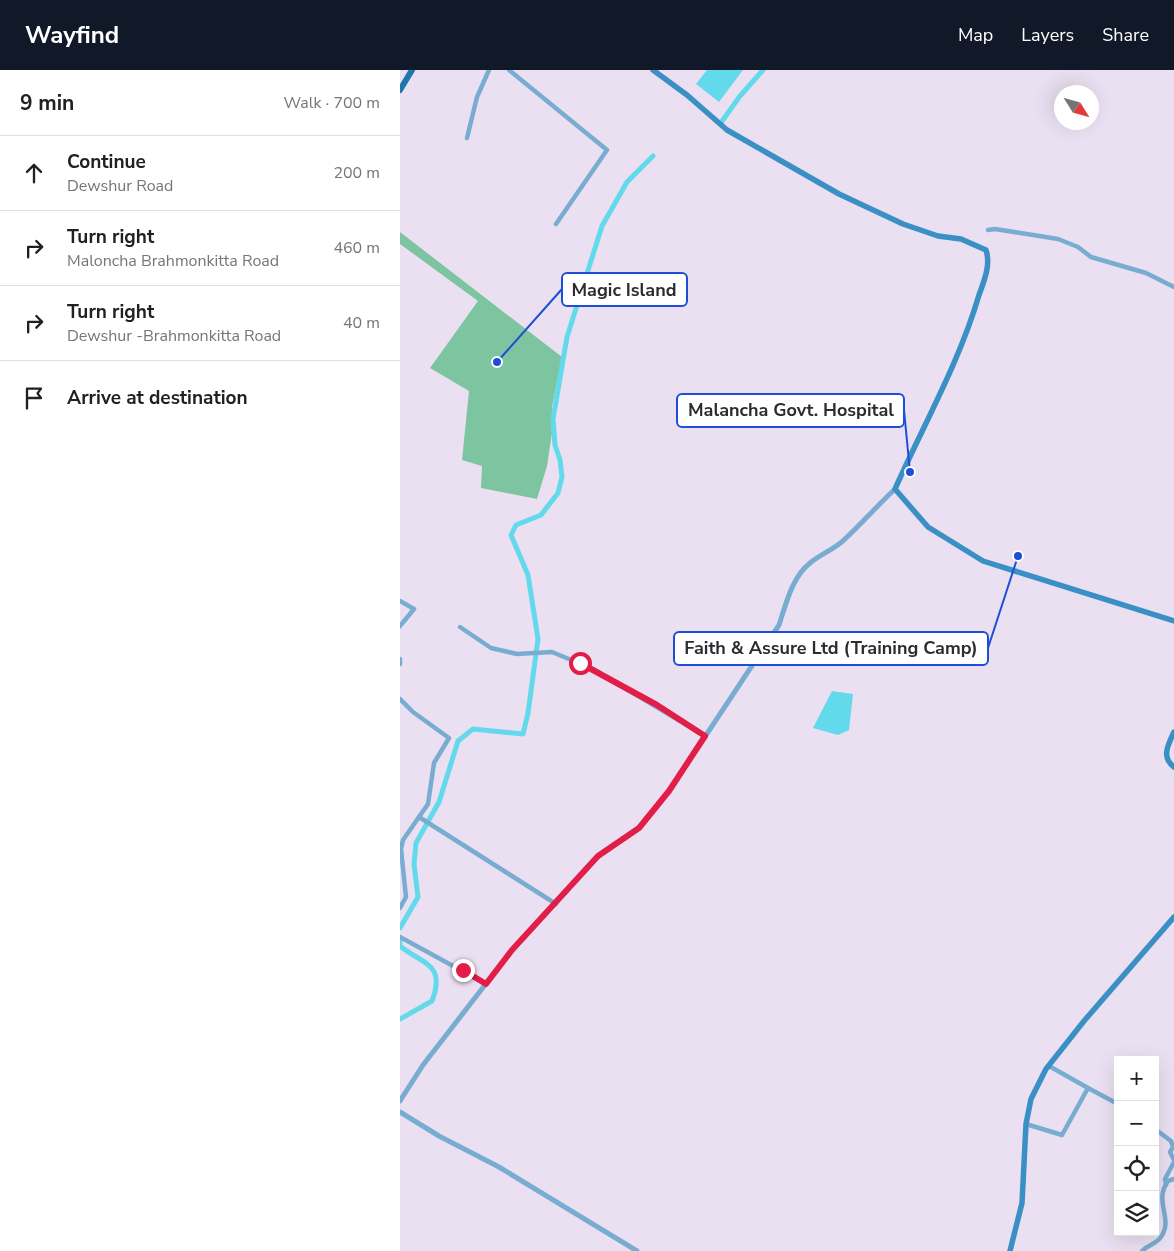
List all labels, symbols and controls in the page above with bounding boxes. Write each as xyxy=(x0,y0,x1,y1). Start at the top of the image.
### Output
text: Wayfind xyxy=(25,19,119,51)
text: Map xyxy=(958,23,993,47)
text: Layers xyxy=(1021,23,1074,47)
text: Share xyxy=(1102,23,1149,47)
north arrow xyxy=(1054,85,1099,130)
text: 9 min xyxy=(20,89,74,117)
text: Walk · 700 m xyxy=(284,92,380,114)
text: Continue xyxy=(67,149,146,175)
icon: ahead xyxy=(20,159,48,187)
text: 200 m xyxy=(333,162,380,184)
text: Dewshur Road xyxy=(67,175,173,197)
text: Turn right xyxy=(67,224,154,250)
icon: right xyxy=(20,234,48,262)
text: 460 m xyxy=(333,237,380,259)
text: Maloncha Brahmonkitta Road xyxy=(67,250,279,272)
callout: Magic Island xyxy=(562,273,687,306)
text: Magic Island xyxy=(571,278,677,302)
text: Turn right xyxy=(67,299,154,325)
icon: right xyxy=(20,309,48,337)
text: 40 m xyxy=(343,312,380,334)
text: Dewshur -Brahmonkitta Road xyxy=(67,325,281,347)
icon: arrive xyxy=(20,384,48,412)
text: Arrive at destination xyxy=(67,385,248,411)
callout: Malancha Govt. Hospital xyxy=(677,394,904,427)
text: Malancha Govt. Hospital xyxy=(688,398,894,422)
callout: Faith & Assure Ltd (Training Camp) xyxy=(674,632,988,665)
text: Faith & Assure Ltd (Training Camp) xyxy=(684,636,978,660)
route start xyxy=(569,652,592,675)
route end xyxy=(452,959,475,982)
map controls xyxy=(1114,1056,1159,1236)
button: + xyxy=(1114,1056,1159,1101)
button: − xyxy=(1114,1101,1159,1146)
button: locate xyxy=(1114,1146,1159,1191)
button: layers xyxy=(1114,1191,1159,1236)

